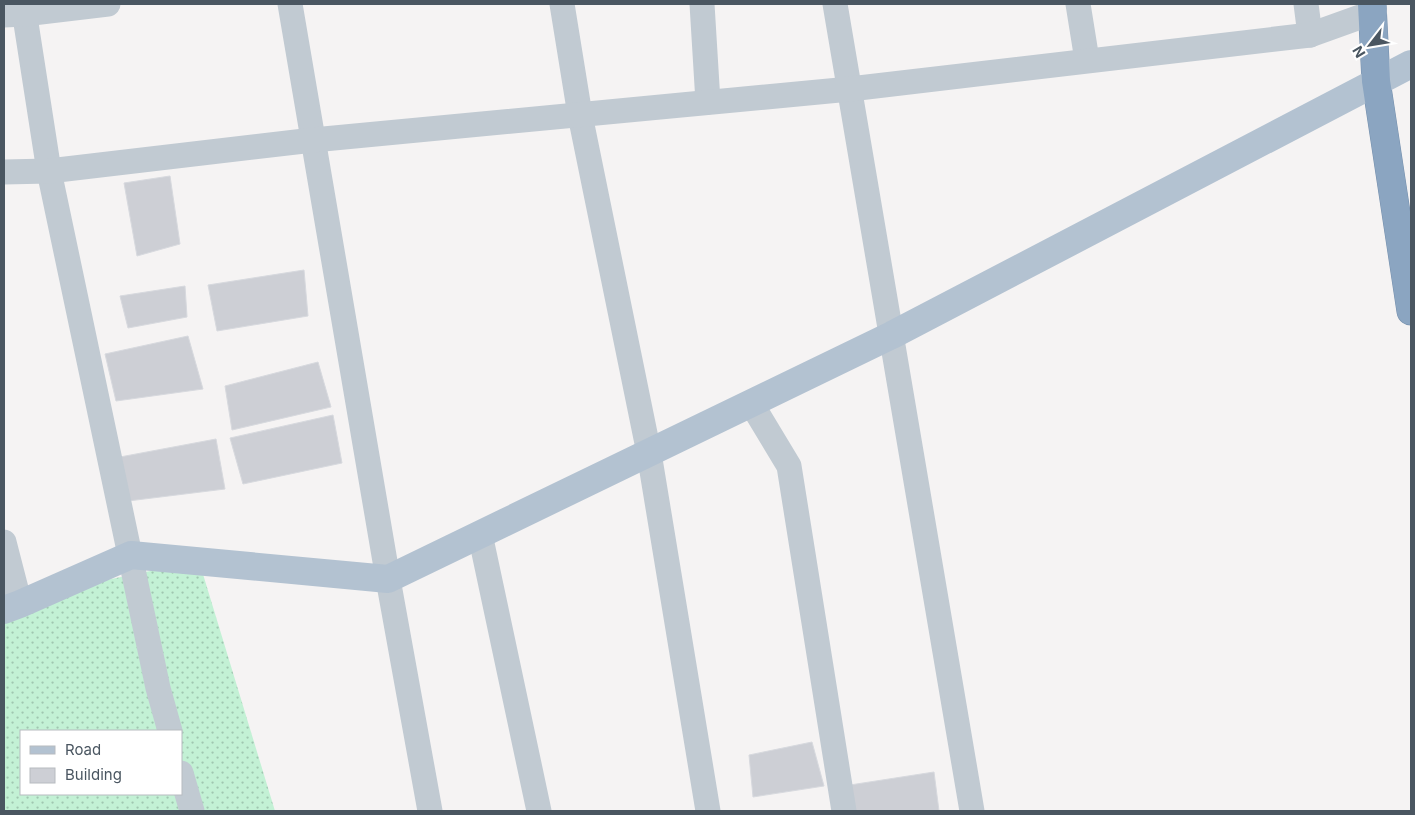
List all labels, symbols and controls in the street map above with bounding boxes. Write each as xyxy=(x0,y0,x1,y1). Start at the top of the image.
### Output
north arrow xyxy=(1345,20,1395,70)
text: N xyxy=(1348,43,1368,61)
legend xyxy=(20,730,182,795)
text: Road xyxy=(65,740,101,759)
text: Building xyxy=(65,765,122,784)

